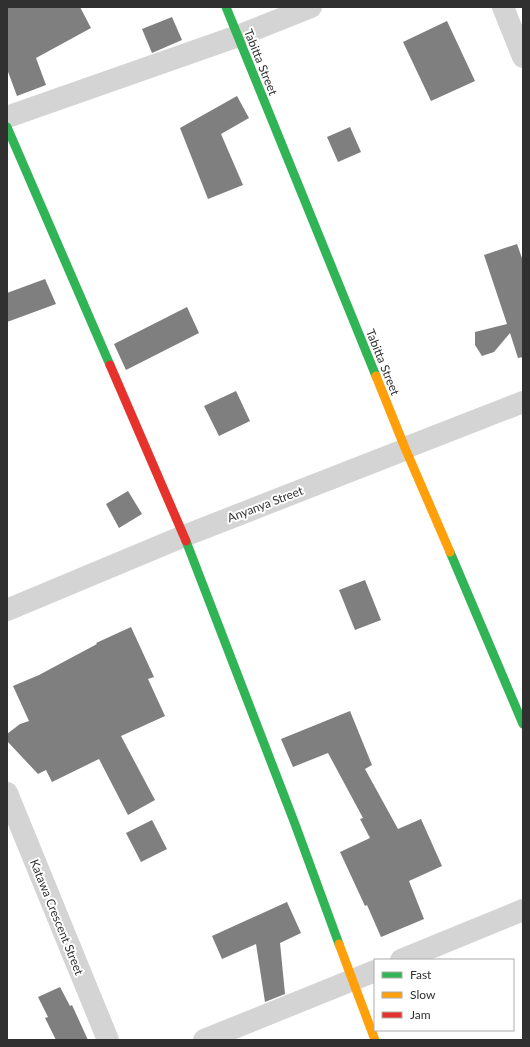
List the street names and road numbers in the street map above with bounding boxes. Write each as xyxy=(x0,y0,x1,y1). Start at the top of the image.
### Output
street label: Tabitta Street xyxy=(241,27,281,98)
street label: Tabitta Street xyxy=(363,327,403,398)
street label: Anyanya Street xyxy=(225,482,306,525)
street label: Katawa Crescent Street xyxy=(27,857,87,978)

